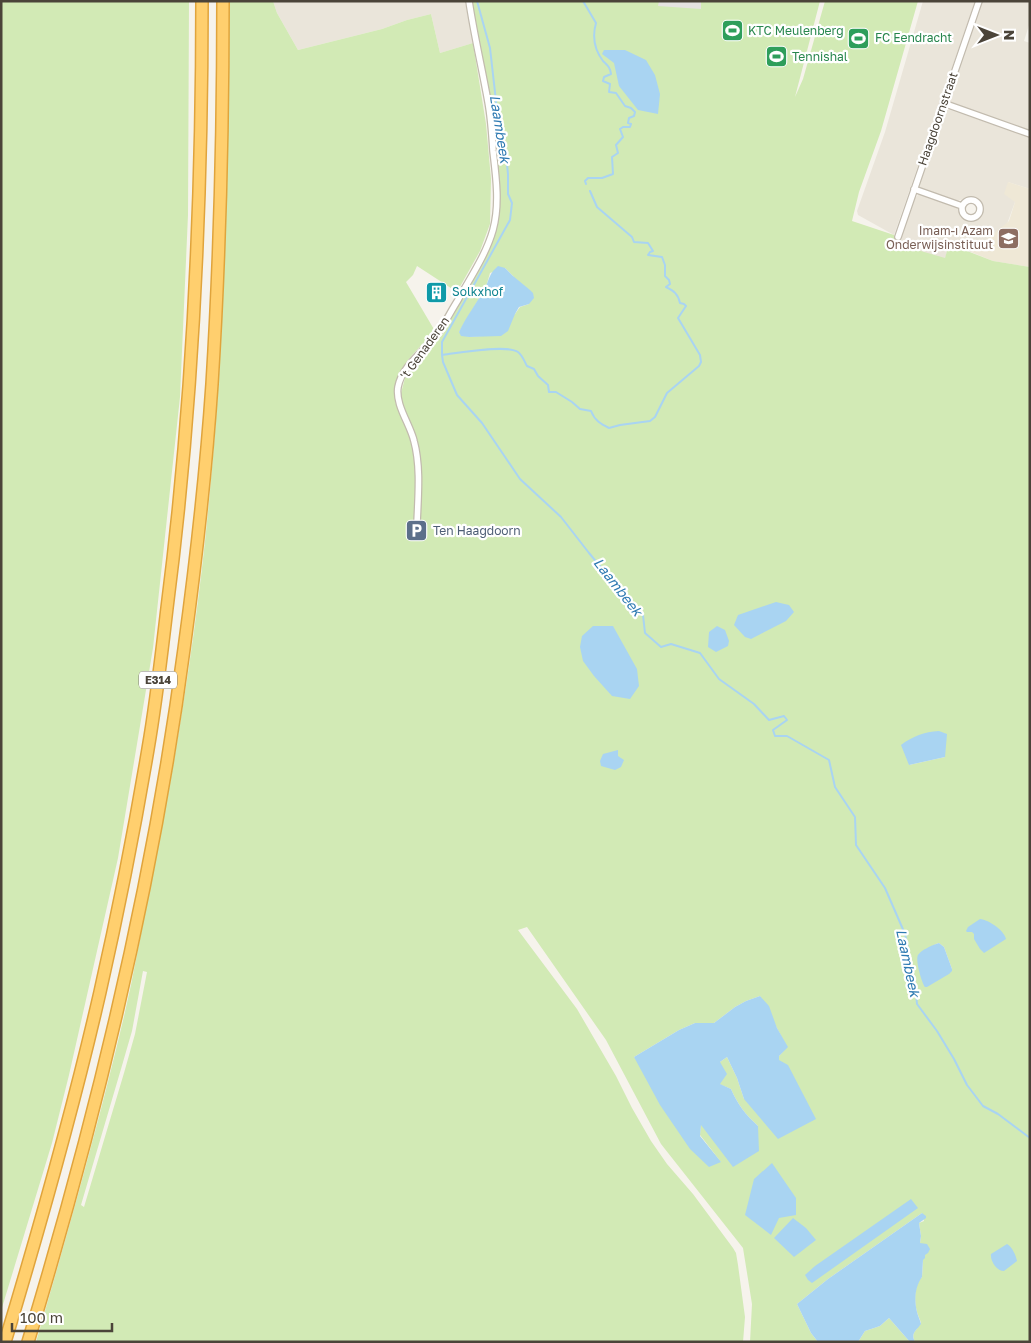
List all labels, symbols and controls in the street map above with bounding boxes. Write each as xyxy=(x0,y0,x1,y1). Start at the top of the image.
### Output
north arrow xyxy=(971,10,1021,60)
sports icon: KTC Meulenberg xyxy=(720,19,744,43)
place label: KTC Meulenberg xyxy=(748,23,844,38)
sports icon: FC Eendracht xyxy=(847,26,871,50)
place label: FC Eendracht xyxy=(875,30,952,45)
text: N xyxy=(1001,30,1018,40)
sports icon: Tennishal xyxy=(764,45,788,69)
place label: Tennishal xyxy=(792,49,848,64)
street label: Haagdoornstraat xyxy=(915,70,961,168)
water label: Laambeek xyxy=(487,93,515,166)
place label: Imam-ı Azam Onderwijsinstituut xyxy=(886,223,993,252)
school or university icon: Imam-ı Azam Onderwijsinstituut xyxy=(997,226,1021,250)
building icon: Solkxhof xyxy=(424,280,448,304)
place label: Solkxhof xyxy=(452,284,504,299)
street label: 't Genaderen xyxy=(397,314,452,382)
parking icon: Ten Haagdoorn xyxy=(405,519,429,543)
place label: Ten Haagdoorn xyxy=(433,523,521,538)
water label: Laambeek xyxy=(590,554,648,621)
road number: E314 xyxy=(139,672,177,688)
water label: Laambeek xyxy=(893,927,924,1000)
scale bar xyxy=(12,1300,112,1332)
text: 100 m xyxy=(20,1308,63,1326)

